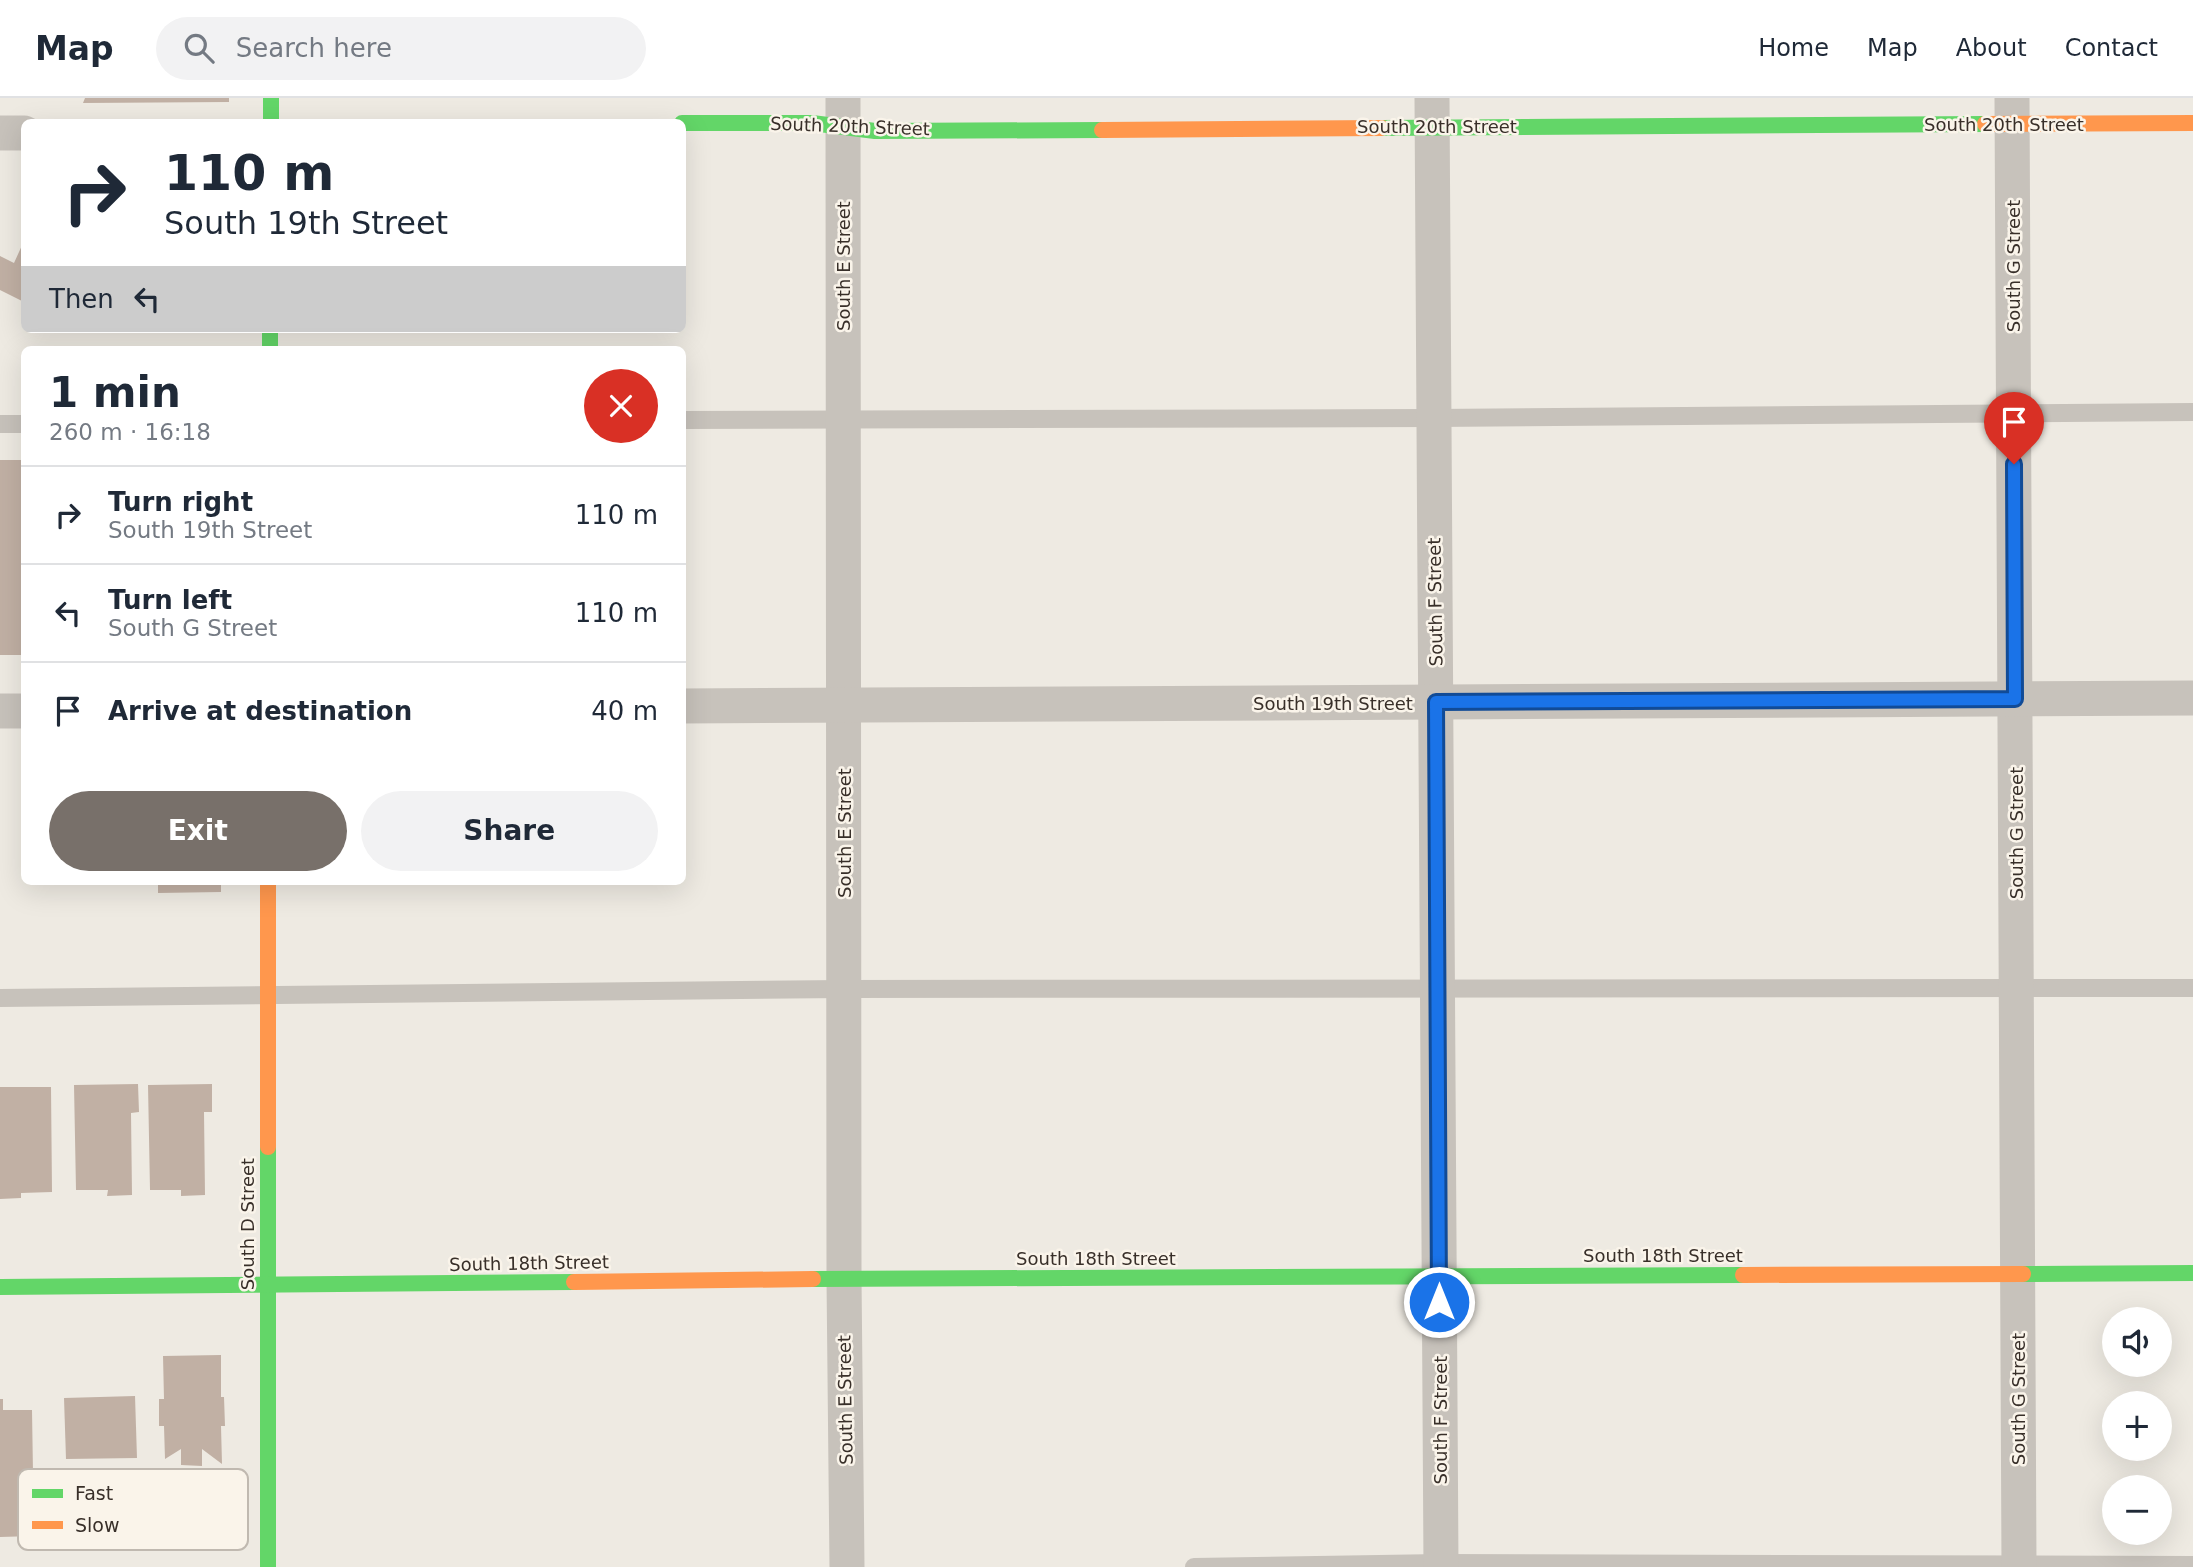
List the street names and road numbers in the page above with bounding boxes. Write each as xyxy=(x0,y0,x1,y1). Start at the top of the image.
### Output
street label: South 20th Street xyxy=(770,113,930,139)
street label: South 20th Street xyxy=(1924,114,2084,135)
street label: South 20th Street xyxy=(1357,116,1517,137)
street label: South G Street xyxy=(2003,200,2024,332)
street label: South E Street xyxy=(833,201,854,331)
street label: South F Street xyxy=(1423,537,1447,667)
street label: South 19th Street xyxy=(1253,693,1413,714)
street label: South G Street xyxy=(2006,767,2027,899)
street label: South E Street xyxy=(834,768,855,898)
street label: South D Street xyxy=(237,1158,258,1290)
street label: South 18th Street xyxy=(1583,1245,1743,1266)
street label: South 18th Street xyxy=(1016,1248,1176,1269)
street label: South 18th Street xyxy=(449,1251,609,1275)
street label: South G Street xyxy=(2008,1333,2029,1465)
street label: South E Street xyxy=(833,1335,857,1465)
street label: South F Street xyxy=(1430,1356,1451,1484)

